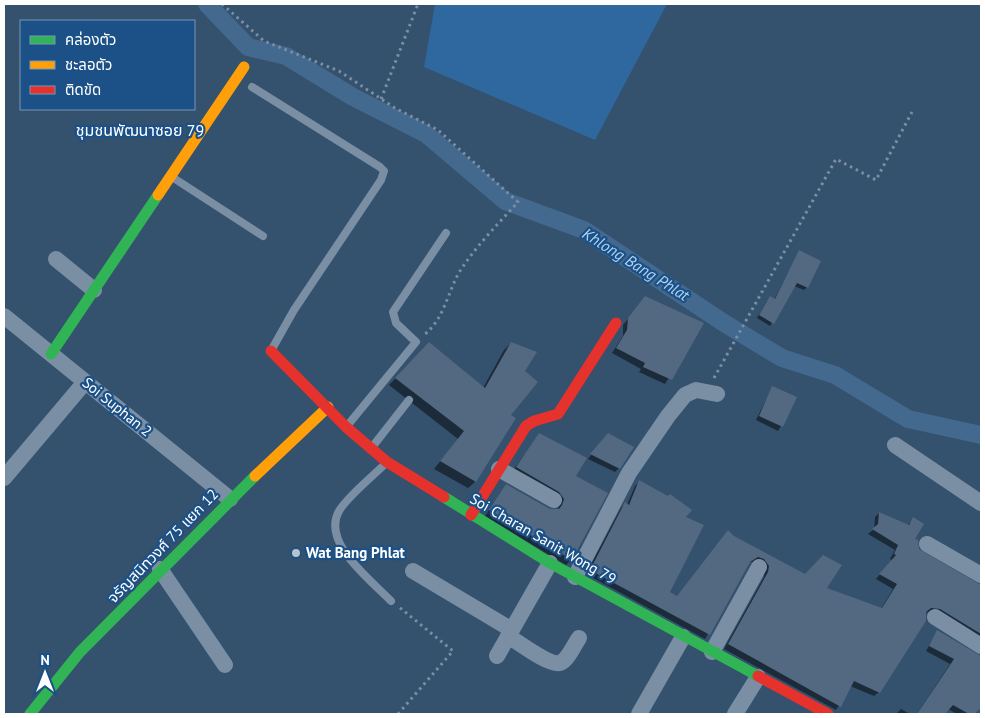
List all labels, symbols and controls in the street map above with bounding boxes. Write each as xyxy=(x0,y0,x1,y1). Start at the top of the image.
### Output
legend xyxy=(20,20,195,110)
text: คล่องตัว xyxy=(65,30,116,49)
text: ชะลอตัว xyxy=(65,55,112,74)
text: ติดขัด xyxy=(65,80,101,99)
district label: ชุมชนพัฒนาซอย 79 xyxy=(76,120,204,140)
water label: Khlong Bang Phlat xyxy=(579,223,694,305)
street label: Soi Suphan 2 xyxy=(79,373,156,440)
street label: จรัญสนิทวงศ์ 75 แยก 12 xyxy=(103,485,222,607)
street label: Soi Charan Sanit Wong 79 xyxy=(467,489,620,588)
place label: Wat Bang Phlat xyxy=(306,543,406,562)
marker: Wat Bang Phlat xyxy=(290,547,302,559)
north arrow xyxy=(20,648,70,698)
text: N xyxy=(40,651,50,669)

